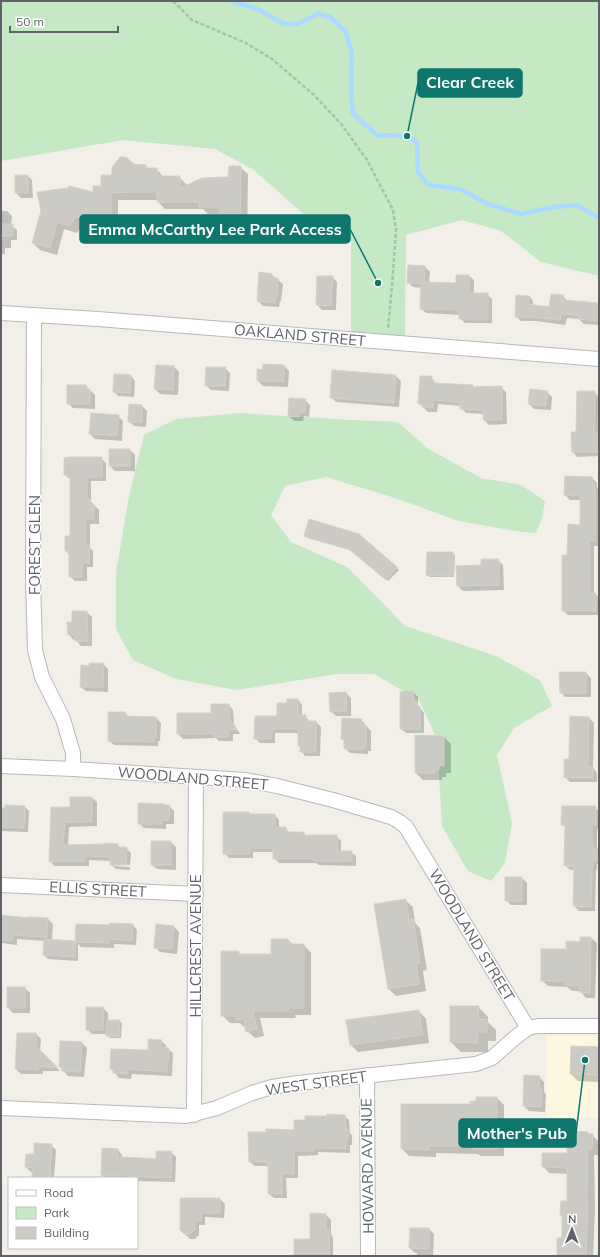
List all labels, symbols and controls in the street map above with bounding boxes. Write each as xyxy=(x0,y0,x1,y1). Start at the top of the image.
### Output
scale bar xyxy=(10,8,118,34)
text: 50 m xyxy=(16,14,44,29)
callout: Clear Creek xyxy=(418,69,522,97)
text: Clear Creek xyxy=(426,72,515,92)
callout: Emma McCarthy Lee Park Access xyxy=(80,215,350,243)
text: Emma McCarthy Lee Park Access xyxy=(88,219,342,239)
street label: OAKLAND STREET xyxy=(233,320,367,350)
street label: FOREST GLEN xyxy=(25,495,44,595)
street label: WOODLAND STREET xyxy=(117,762,269,794)
street label: WOODLAND STREET xyxy=(425,865,519,1005)
street label: HILLCREST AVENUE xyxy=(186,874,205,1018)
street label: ELLIS STREET xyxy=(49,877,147,901)
street label: WEST STREET xyxy=(264,1066,368,1100)
street label: HOWARD AVENUE xyxy=(356,1098,378,1234)
callout: Mother's Pub xyxy=(459,1119,576,1147)
text: Mother's Pub xyxy=(467,1123,567,1143)
legend xyxy=(8,1177,138,1249)
text: Road xyxy=(44,1185,73,1200)
text: Park xyxy=(44,1205,70,1220)
north arrow xyxy=(552,1209,592,1249)
text: N xyxy=(568,1212,576,1226)
text: Building xyxy=(44,1225,89,1240)

